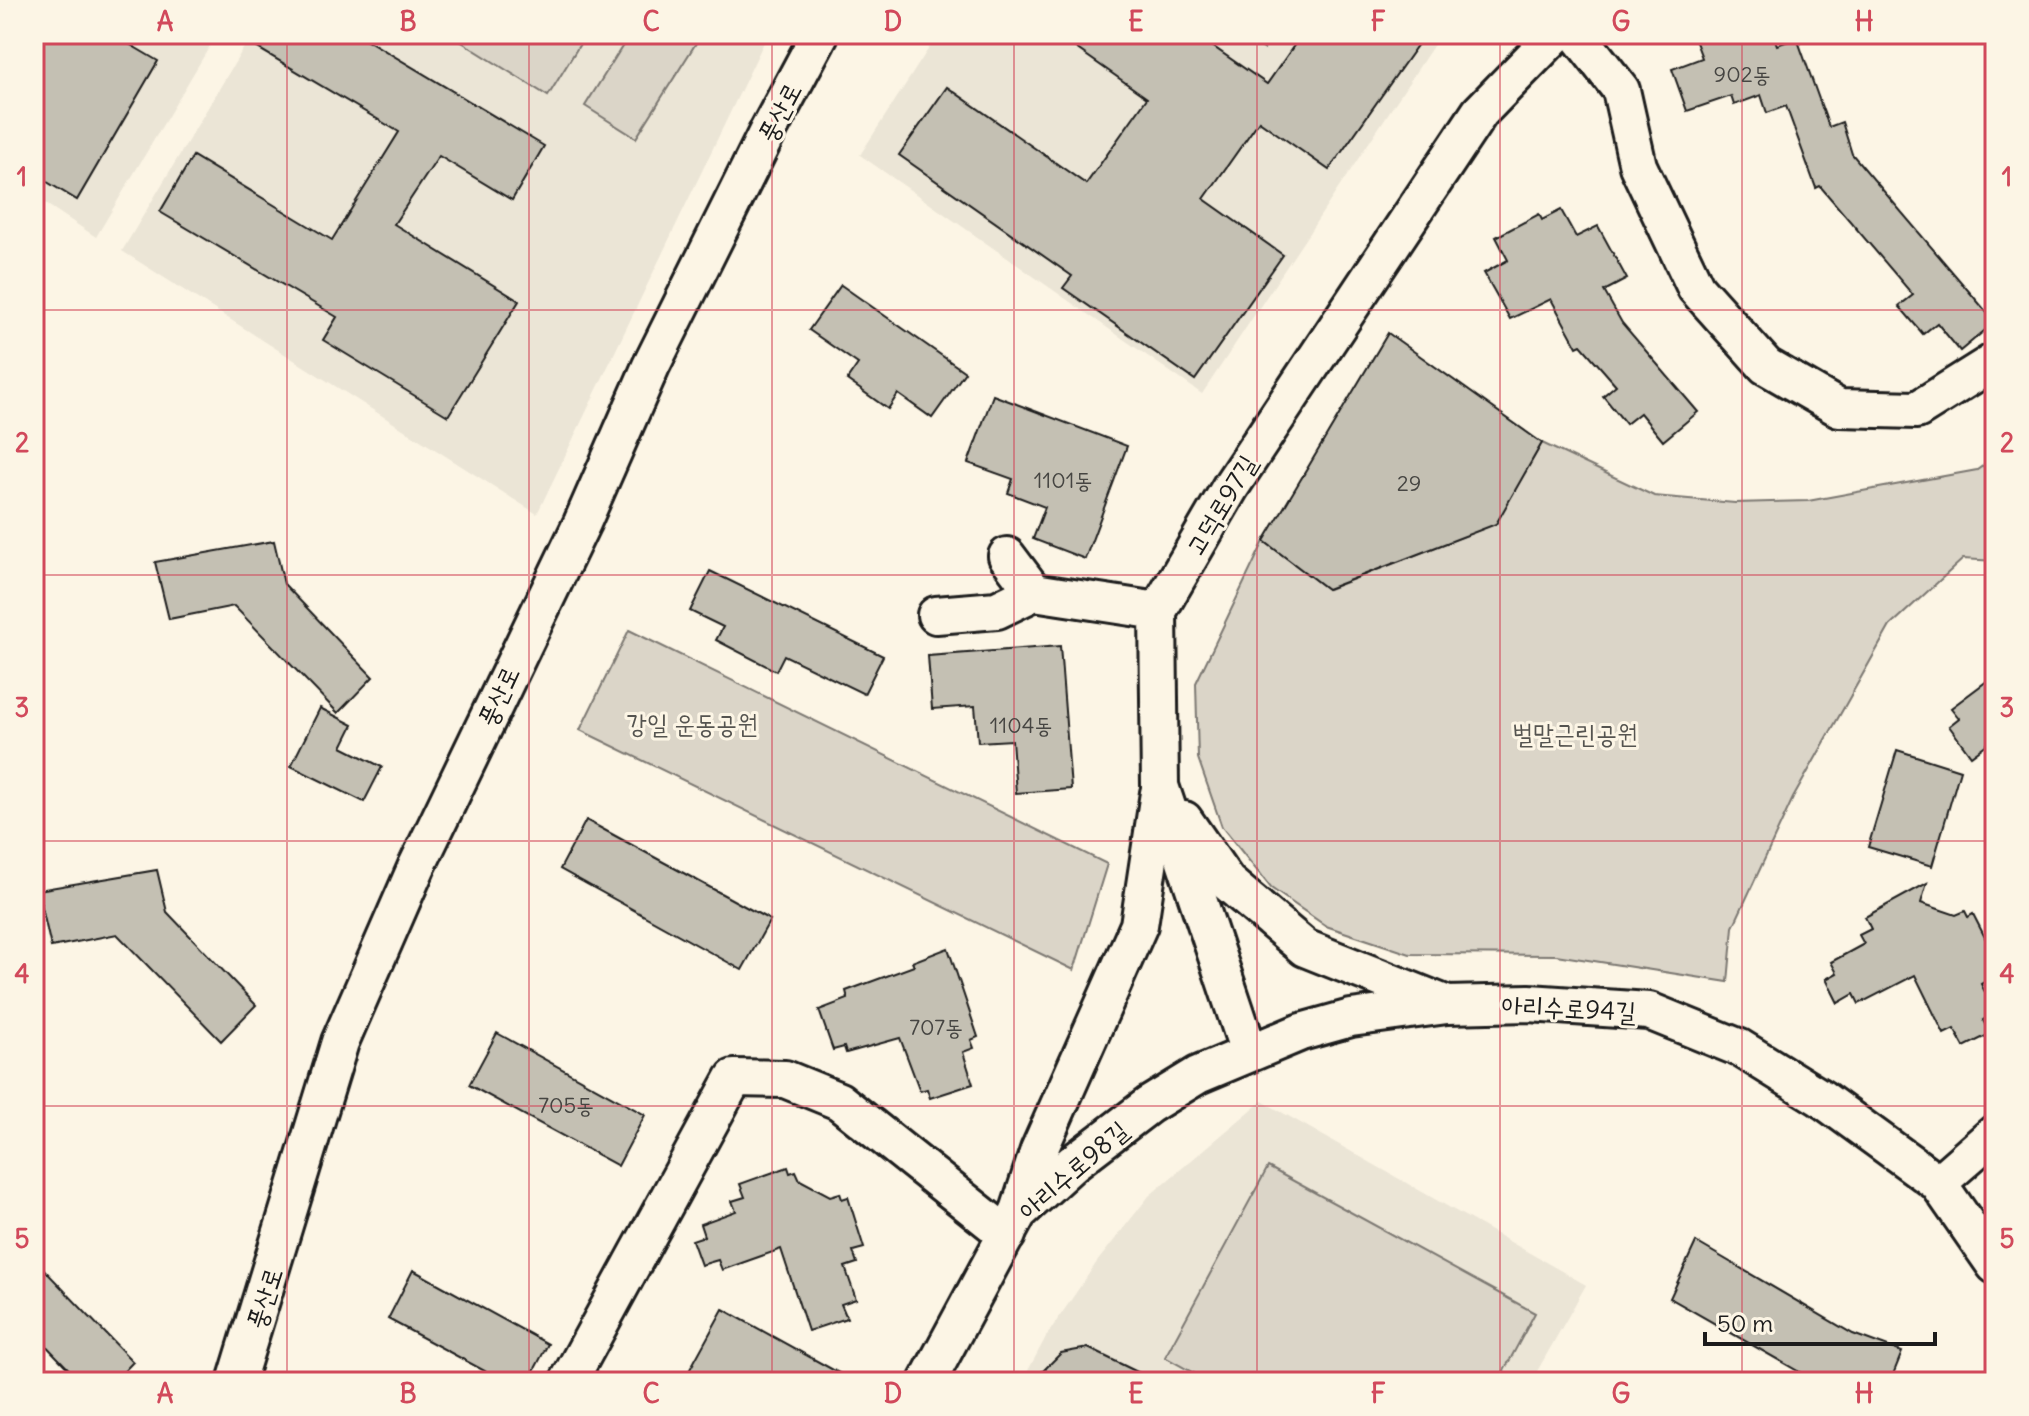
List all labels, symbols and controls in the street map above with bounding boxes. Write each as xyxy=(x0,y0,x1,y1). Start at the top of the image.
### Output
text: A xyxy=(157,5,174,38)
text: B xyxy=(399,5,417,38)
text: C xyxy=(642,5,660,38)
text: D xyxy=(884,5,902,38)
text: E xyxy=(1128,5,1144,38)
text: F xyxy=(1371,5,1386,38)
text: G xyxy=(1612,5,1631,38)
text: H xyxy=(1855,5,1873,38)
house number: 902동 xyxy=(1714,60,1770,88)
street label: 풍산로 xyxy=(750,77,808,147)
text: 1 xyxy=(17,160,27,193)
text: 1 xyxy=(2002,160,2012,193)
text: 2 xyxy=(15,426,29,459)
text: 2 xyxy=(2000,426,2014,459)
street label: 고덕로97길 xyxy=(1178,449,1264,561)
house number: 1101동 xyxy=(1034,466,1092,494)
house number: 29 xyxy=(1397,469,1421,497)
street label: 풍산로 xyxy=(470,661,526,731)
text: 3 xyxy=(15,691,29,724)
text: 3 xyxy=(2000,691,2014,724)
park label: 강일 운동공원 xyxy=(626,707,758,740)
house number: 1104동 xyxy=(990,711,1052,739)
park label: 벌말근린공원 xyxy=(1512,717,1638,750)
text: 4 xyxy=(14,957,30,990)
text: 4 xyxy=(1999,957,2015,990)
street label: 아리수로94길 xyxy=(1501,988,1637,1028)
house number: 707동 xyxy=(909,1013,963,1041)
house number: 705동 xyxy=(538,1091,594,1119)
street label: 아리수로98길 xyxy=(1011,1113,1135,1227)
text: 5 xyxy=(15,1222,30,1255)
text: 5 xyxy=(2000,1222,2015,1255)
street label: 풍산로 xyxy=(239,1263,289,1333)
scale bar xyxy=(1705,1296,1935,1346)
text: 50 m xyxy=(1717,1308,1773,1338)
text: A xyxy=(157,1377,174,1410)
text: B xyxy=(399,1377,417,1410)
text: C xyxy=(642,1377,660,1410)
text: D xyxy=(884,1377,902,1410)
text: E xyxy=(1128,1377,1144,1410)
text: F xyxy=(1371,1377,1386,1410)
text: G xyxy=(1612,1377,1631,1410)
text: H xyxy=(1855,1377,1873,1410)

